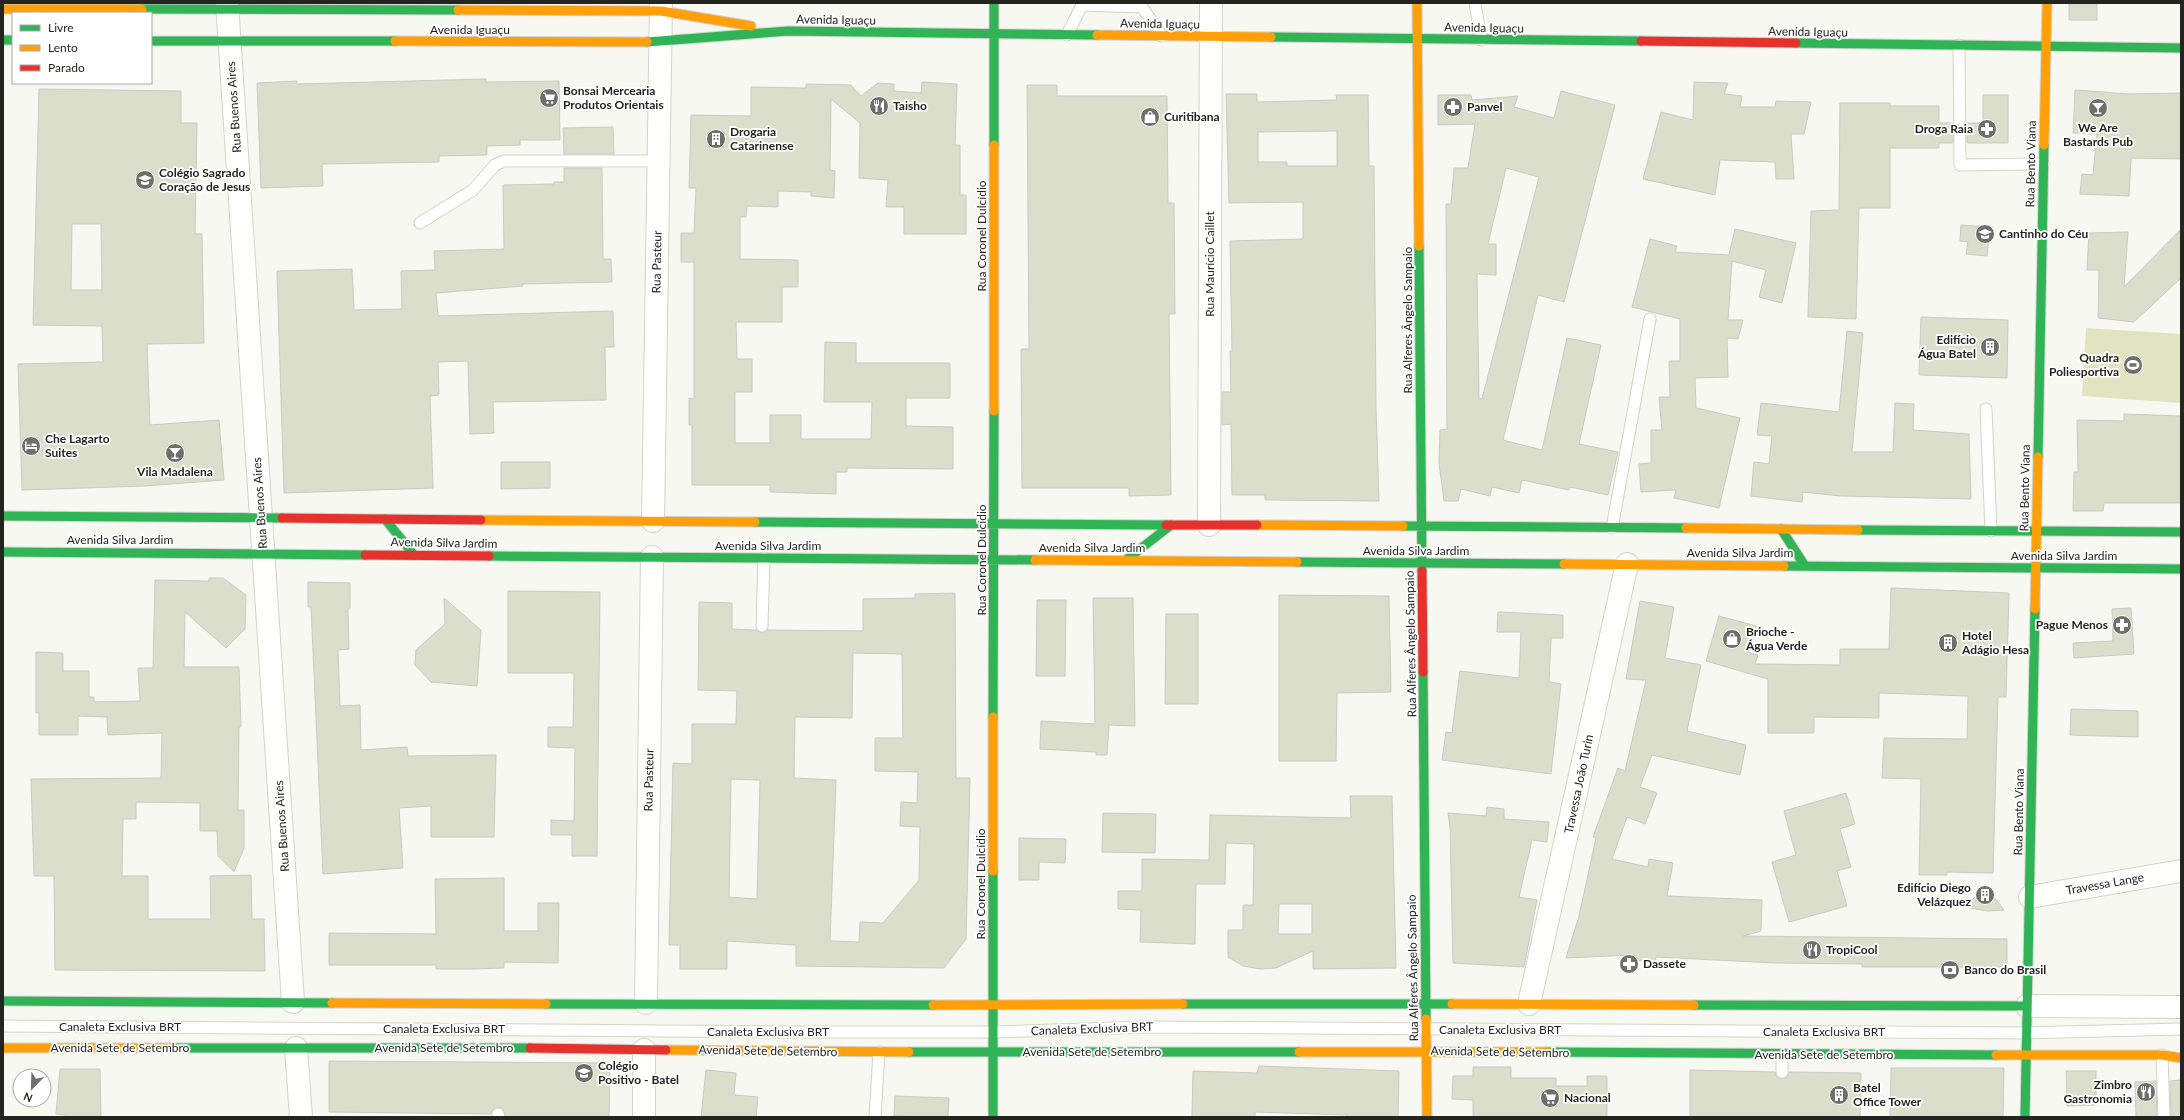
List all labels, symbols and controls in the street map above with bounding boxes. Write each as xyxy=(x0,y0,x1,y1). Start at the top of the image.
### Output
street label: Avenida Iguaçu xyxy=(796,11,876,28)
legend xyxy=(12,12,152,84)
street label: Avenida Iguaçu xyxy=(1120,15,1200,32)
street label: Avenida Iguaçu xyxy=(1444,19,1524,36)
text: Livre xyxy=(48,20,74,35)
street label: Avenida Iguaçu xyxy=(430,22,510,37)
street label: Avenida Iguaçu xyxy=(1768,23,1848,40)
text: Lento xyxy=(48,40,78,55)
text: Parado xyxy=(48,60,85,75)
street label: Rua Buenos Aires xyxy=(223,61,244,153)
place label: Bonsai Mercearia Produtos Orientais xyxy=(563,83,664,112)
supermarket icon: Bonsai Mercearia Produtos Orientais xyxy=(538,87,560,109)
restaurant icon: Taisho xyxy=(868,95,890,117)
pharmacy icon: Panvel xyxy=(1442,96,1464,118)
bar icon: We Are Bastards Pub xyxy=(2087,97,2109,119)
place label: Taisho xyxy=(893,98,927,113)
place label: Panvel xyxy=(1467,99,1503,114)
shop icon: Curitibana xyxy=(1139,106,1161,128)
place label: Curitibana xyxy=(1164,109,1220,124)
pharmacy icon: Droga Raia xyxy=(1976,118,1998,140)
street label: Rua Bento Viana xyxy=(2022,120,2039,208)
place label: We Are Bastards Pub xyxy=(2063,120,2133,149)
place label: Droga Raia xyxy=(1915,121,1973,136)
place label: Drogaria Catarinense xyxy=(730,124,794,153)
building icon: Drogaria Catarinense xyxy=(705,128,727,150)
place label: Colégio Sagrado Coração de Jesus xyxy=(159,165,250,194)
school or university icon: Colégio Sagrado Coração de Jesus xyxy=(134,169,156,191)
street label: Rua Coronel Dulcídio xyxy=(974,180,989,292)
street label: Rua Maurício Caillet xyxy=(1202,211,1217,317)
school or university icon: Cantinho do Céu xyxy=(1974,223,1996,245)
place label: Cantinho do Céu xyxy=(1999,226,2089,241)
street label: Rua Pasteur xyxy=(648,230,665,294)
street label: Rua Alferes Ângelo Sampaio xyxy=(1400,246,1415,393)
place label: Edifício Água Batel xyxy=(1917,332,1976,361)
building icon: Edifício Água Batel xyxy=(1979,336,2001,358)
place label: Quadra Poliesportiva xyxy=(2049,350,2119,379)
sports icon: Quadra Poliesportiva xyxy=(2122,354,2144,376)
place label: Che Lagarto Suites xyxy=(45,431,110,460)
hotel icon: Che Lagarto Suites xyxy=(20,435,42,457)
bar icon: Vila Madalena xyxy=(164,442,186,464)
street label: Rua Bento Viana xyxy=(2016,444,2033,532)
street label: Rua Buenos Aires xyxy=(249,457,270,549)
place label: Vila Madalena xyxy=(136,464,213,479)
street label: Rua Coronel Dulcídio xyxy=(974,504,989,616)
street label: Avenida Silva Jardim xyxy=(67,532,173,547)
street label: Avenida Silva Jardim xyxy=(391,534,498,551)
street label: Avenida Silva Jardim xyxy=(715,538,821,553)
street label: Avenida Silva Jardim xyxy=(1039,540,1145,555)
street label: Avenida Silva Jardim xyxy=(1363,543,1469,558)
street label: Avenida Silva Jardim xyxy=(1687,545,1793,560)
street label: Avenida Silva Jardim xyxy=(2011,548,2117,563)
street label: Rua Alferes Ângelo Sampaio xyxy=(1402,570,1419,718)
pharmacy icon: Pague Menos xyxy=(2111,614,2133,636)
place label: Pague Menos xyxy=(2036,617,2108,632)
place label: Brioche - Água Verde xyxy=(1745,624,1808,653)
shop icon: Brioche - Água Verde xyxy=(1721,628,1743,650)
place label: Hotel Adágio Hesa xyxy=(1961,628,2029,657)
building icon: Hotel Adágio Hesa xyxy=(1937,632,1959,654)
street label: Travessa João Turin xyxy=(1561,733,1596,835)
street label: Rua Pasteur xyxy=(640,748,657,812)
street label: Rua Bento Viana xyxy=(2010,768,2027,856)
street label: Rua Buenos Aires xyxy=(271,780,292,872)
street label: Rua Coronel Dulcídio xyxy=(973,828,988,940)
street label: Travessa Lange xyxy=(2065,869,2145,898)
place label: Edifício Diego Velázquez xyxy=(1897,880,1971,909)
building icon: Edifício Diego Velázquez xyxy=(1974,884,1996,906)
street label: Rua Alferes Ângelo Sampaio xyxy=(1404,894,1421,1042)
restaurant icon: TropiCool xyxy=(1801,939,1823,961)
place label: TropiCool xyxy=(1826,942,1878,957)
pharmacy icon: Dassete xyxy=(1618,953,1640,975)
place label: Dassete xyxy=(1643,956,1686,971)
bank icon: Banco do Brasil xyxy=(1939,959,1961,981)
place label: Banco do Brasil xyxy=(1964,962,2046,977)
street label: Canaleta Exclusiva BRT xyxy=(59,1019,181,1034)
street label: Canaleta Exclusiva BRT xyxy=(1031,1019,1153,1038)
street label: Canaleta Exclusiva BRT xyxy=(383,1021,505,1036)
street label: Canaleta Exclusiva BRT xyxy=(1439,1022,1561,1037)
street label: Canaleta Exclusiva BRT xyxy=(707,1024,829,1039)
street label: Canaleta Exclusiva BRT xyxy=(1763,1024,1885,1039)
street label: Avenida Sete de Setembro xyxy=(51,1040,190,1055)
street label: Avenida Sete de Setembro xyxy=(375,1040,514,1055)
street label: Avenida Sete de Setembro xyxy=(698,1042,838,1059)
street label: Avenida Sete de Setembro xyxy=(1430,1043,1570,1060)
street label: Avenida Sete de Setembro xyxy=(1023,1044,1162,1059)
street label: Avenida Sete de Setembro xyxy=(1755,1047,1894,1062)
place label: Colégio Positivo - Batel xyxy=(598,1058,679,1087)
school or university icon: Colégio Positivo - Batel xyxy=(573,1062,595,1084)
north arrow xyxy=(12,1068,52,1108)
place label: Zimbro Gastronomia xyxy=(2063,1077,2132,1106)
place label: Batel Office Tower xyxy=(1853,1080,1922,1109)
restaurant icon: Zimbro Gastronomia xyxy=(2135,1081,2157,1103)
building icon: Batel Office Tower xyxy=(1828,1084,1850,1106)
supermarket icon: Nacional xyxy=(1539,1087,1561,1109)
text: N xyxy=(21,1090,34,1105)
place label: Nacional xyxy=(1564,1090,1611,1105)

